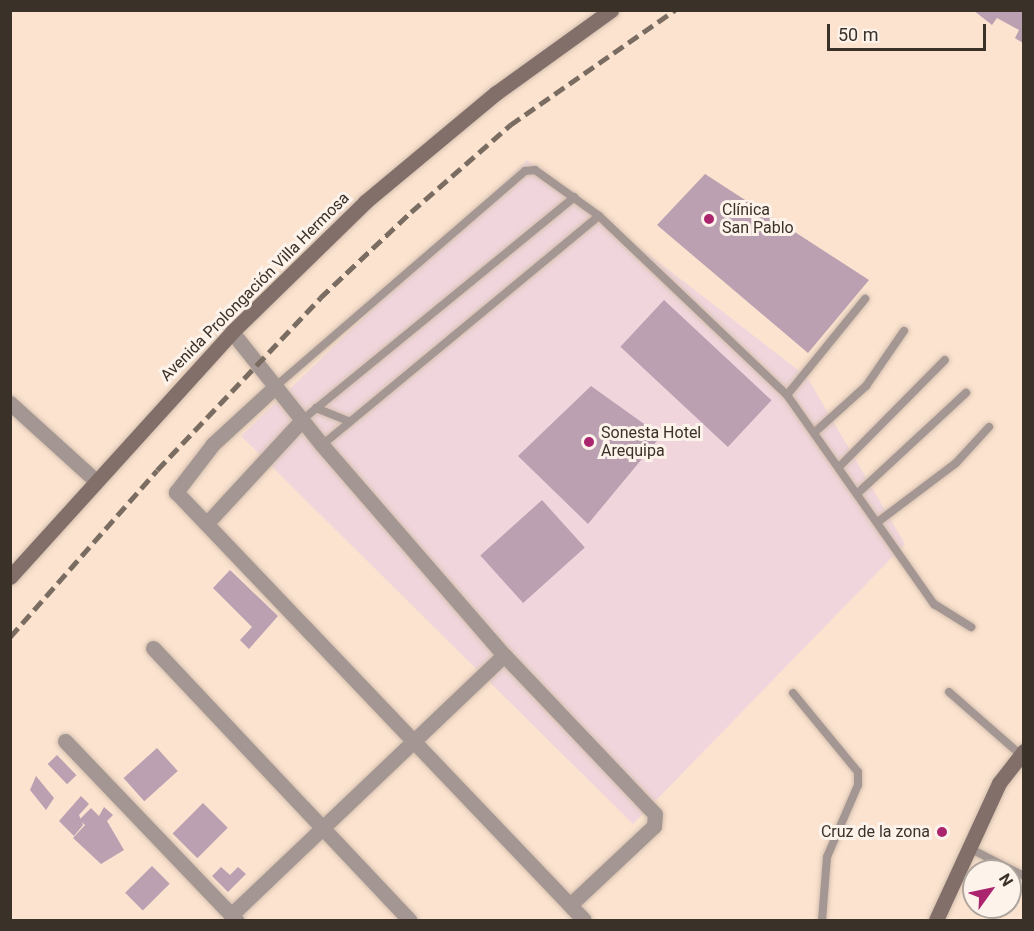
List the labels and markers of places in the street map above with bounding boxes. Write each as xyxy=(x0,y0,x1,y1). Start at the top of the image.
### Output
place label: Clínica San Pablo xyxy=(722,200,794,238)
marker: Clínica San Pablo xyxy=(700,210,718,228)
place label: Sonesta Hotel Arequipa xyxy=(601,423,701,461)
marker: Sonesta Hotel Arequipa xyxy=(582,435,596,449)
place label: Cruz de la zona xyxy=(821,822,930,842)
marker: Cruz de la zona xyxy=(935,825,949,839)

